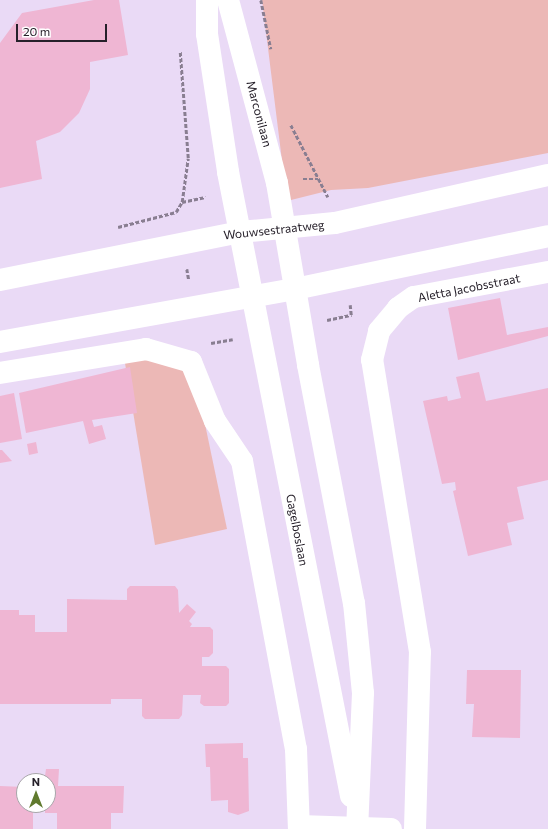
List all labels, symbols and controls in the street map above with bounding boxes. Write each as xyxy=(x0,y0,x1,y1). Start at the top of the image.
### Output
scale bar xyxy=(18,16,109,42)
text: 20 m xyxy=(23,24,50,38)
street label: Marconilaan xyxy=(243,79,275,149)
street label: Wouwsestraatweg xyxy=(223,218,325,242)
street label: Aletta Jacobsstraat xyxy=(417,271,521,305)
street label: Gagelboslaan xyxy=(283,493,311,567)
north arrow xyxy=(16,773,56,813)
text: N xyxy=(32,775,40,788)

